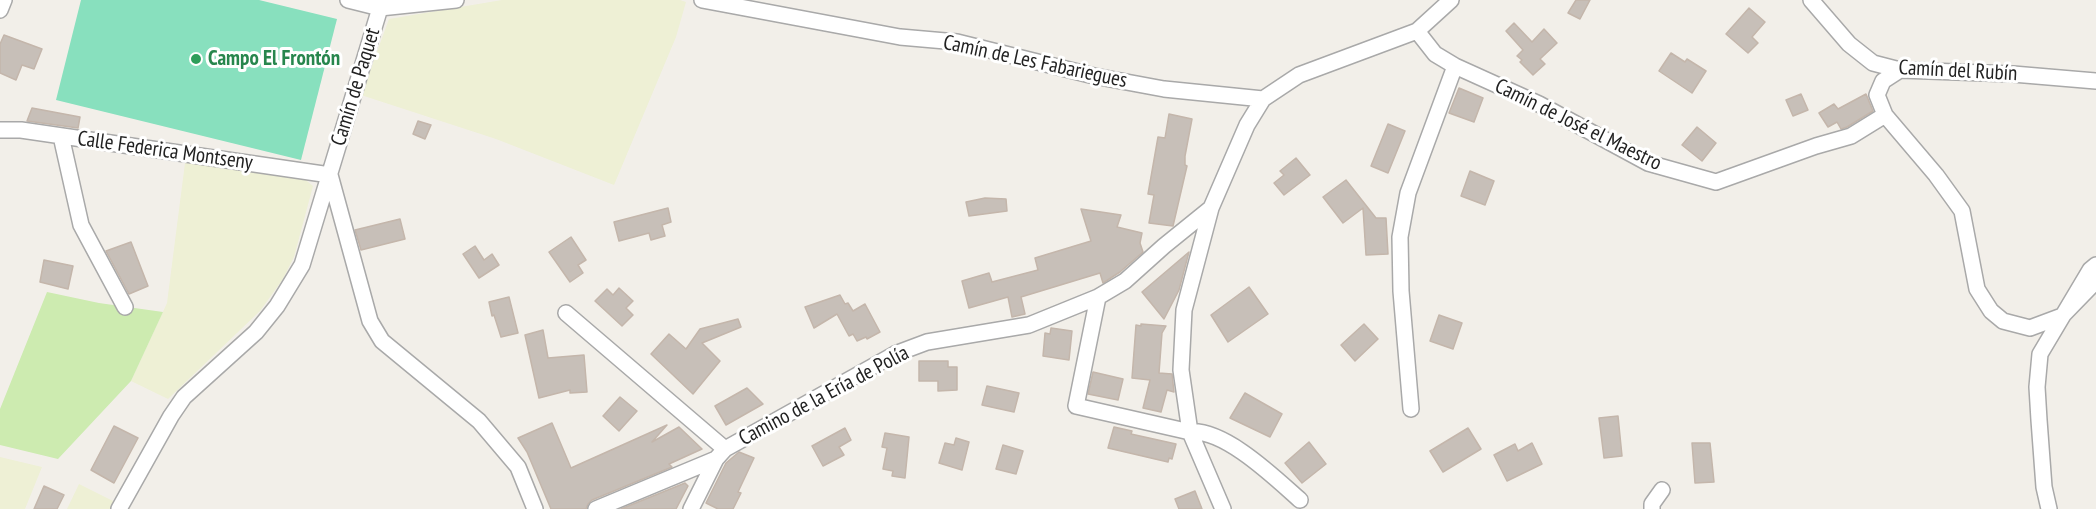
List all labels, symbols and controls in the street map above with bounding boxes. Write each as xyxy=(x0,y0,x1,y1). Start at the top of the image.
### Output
street label: Camín de Paquet xyxy=(326,25,386,149)
street label: Camín de Les Fabariegues xyxy=(941,30,1129,94)
place label: Campo El Frontón xyxy=(208,46,340,72)
marker: Campo El Frontón xyxy=(189,52,203,66)
street label: Camín del Rubín xyxy=(1898,55,2018,87)
street label: Camín de José el Maestro xyxy=(1491,74,1665,176)
street label: Calle Federica Montseny xyxy=(76,126,254,176)
street label: Camino de la Ería de Polía xyxy=(735,341,913,451)

